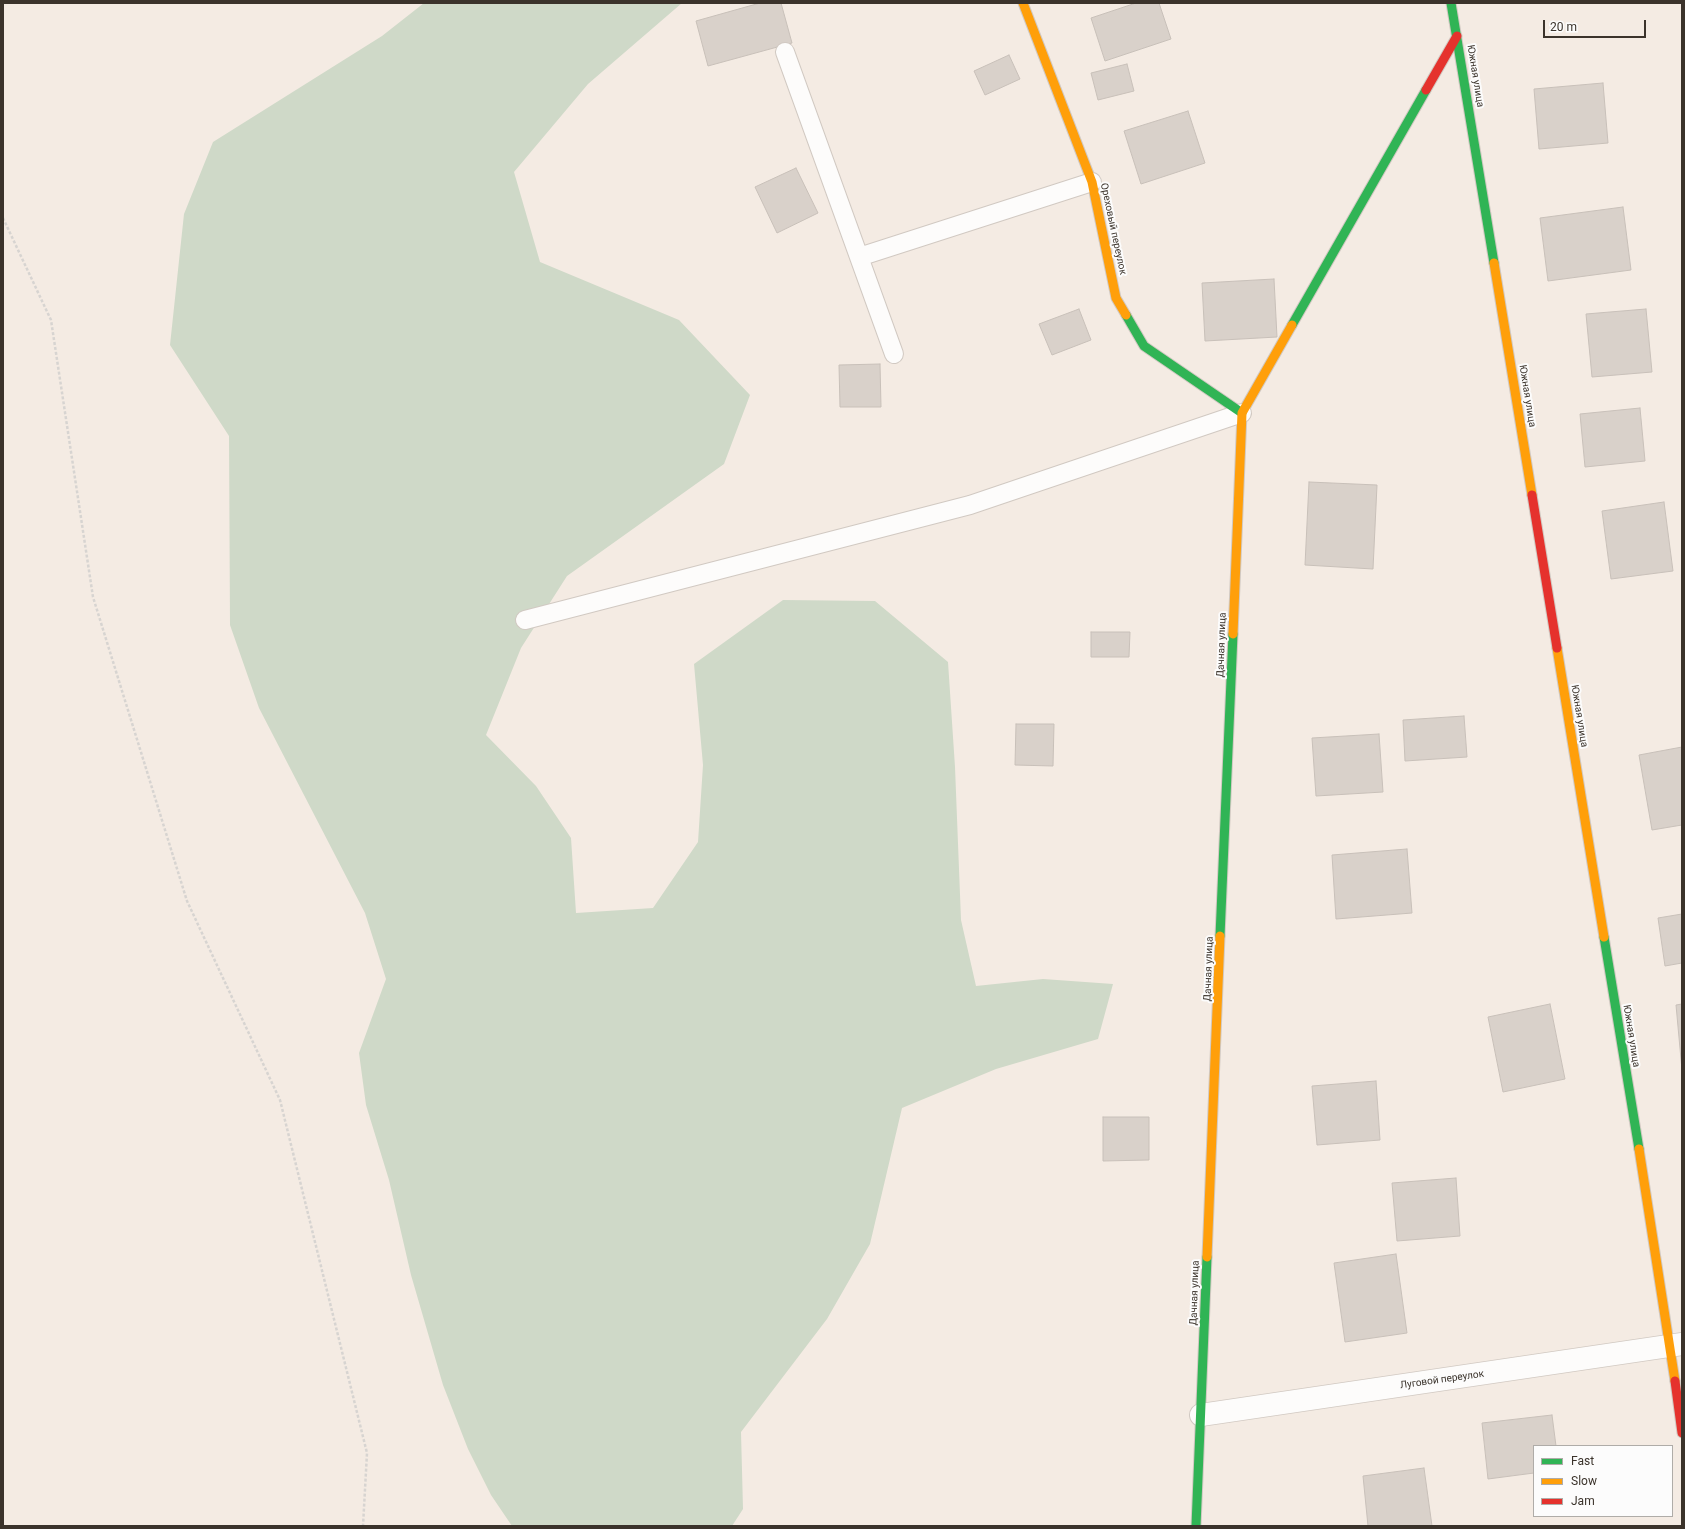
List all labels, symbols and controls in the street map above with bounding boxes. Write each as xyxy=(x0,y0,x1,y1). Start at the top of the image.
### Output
scale bar xyxy=(1545,12,1648,38)
text: 20 m xyxy=(1550,20,1577,34)
street label: Южная улица xyxy=(1464,44,1486,108)
street label: Ореховый переулок xyxy=(1097,182,1129,276)
street label: Южная улица xyxy=(1516,364,1538,428)
street label: Дачная улица xyxy=(1215,612,1229,678)
street label: Южная улица xyxy=(1568,684,1590,748)
street label: Дачная улица xyxy=(1202,936,1216,1002)
street label: Южная улица xyxy=(1620,1004,1642,1068)
street label: Дачная улица xyxy=(1188,1260,1202,1326)
street label: Луговой переулок xyxy=(1399,1368,1485,1392)
legend xyxy=(1533,1445,1673,1517)
text: Fast xyxy=(1571,1454,1594,1468)
text: Slow xyxy=(1571,1474,1597,1488)
text: Jam xyxy=(1571,1494,1595,1508)

